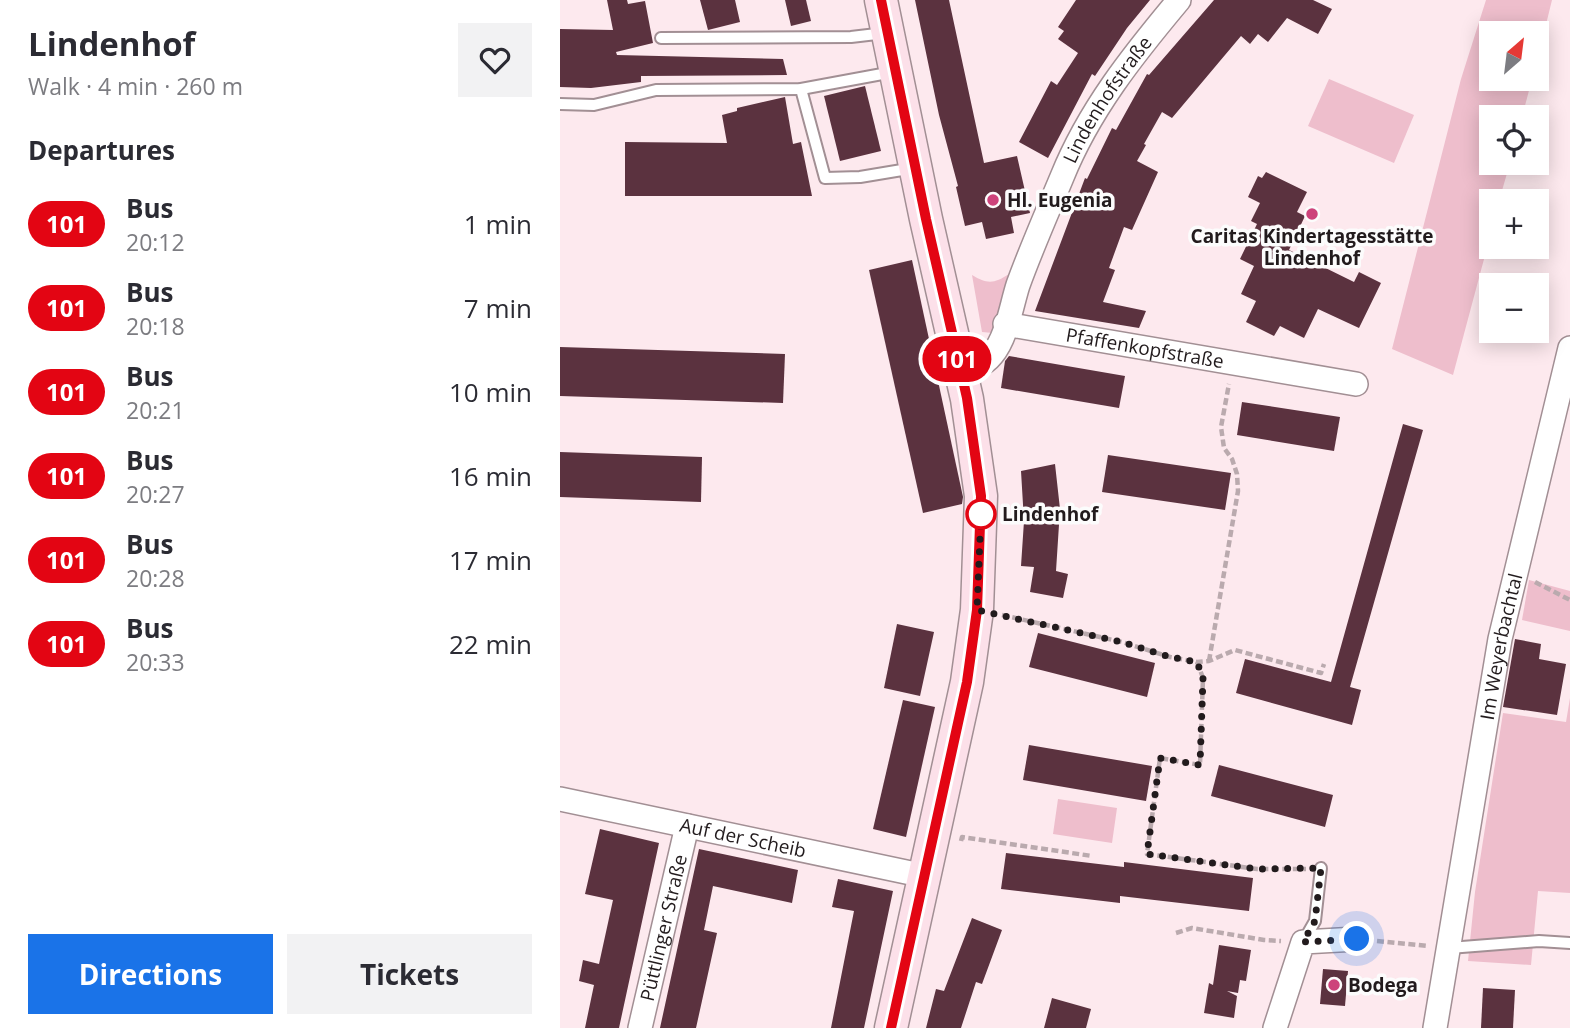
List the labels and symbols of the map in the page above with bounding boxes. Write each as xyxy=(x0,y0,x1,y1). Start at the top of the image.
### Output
north arrow xyxy=(1479,21,1549,91)
street label: Lindenhofstraße xyxy=(1057,31,1158,167)
place label: Hl. Eugenia xyxy=(1007,187,1113,213)
marker: Hl. Eugenia xyxy=(985,192,1001,208)
marker: Caritas Kindertagesstätte Lindenhof xyxy=(1304,206,1320,222)
place label: Caritas Kindertagesstätte Lindenhof xyxy=(1191,223,1433,271)
street label: Pfaffenkopfstraße xyxy=(1064,322,1226,374)
line badge: 101 xyxy=(917,336,997,382)
marker: Lindenhof xyxy=(966,499,996,529)
place label: Lindenhof xyxy=(1002,501,1100,527)
street label: Im Weyerbachtal xyxy=(1474,571,1528,722)
street label: Auf der Scheib xyxy=(678,812,808,864)
street label: Püttlinger Straße xyxy=(634,852,693,1004)
your location xyxy=(1339,921,1374,956)
place label: Bodega xyxy=(1348,972,1418,998)
marker: Bodega xyxy=(1326,977,1342,993)

